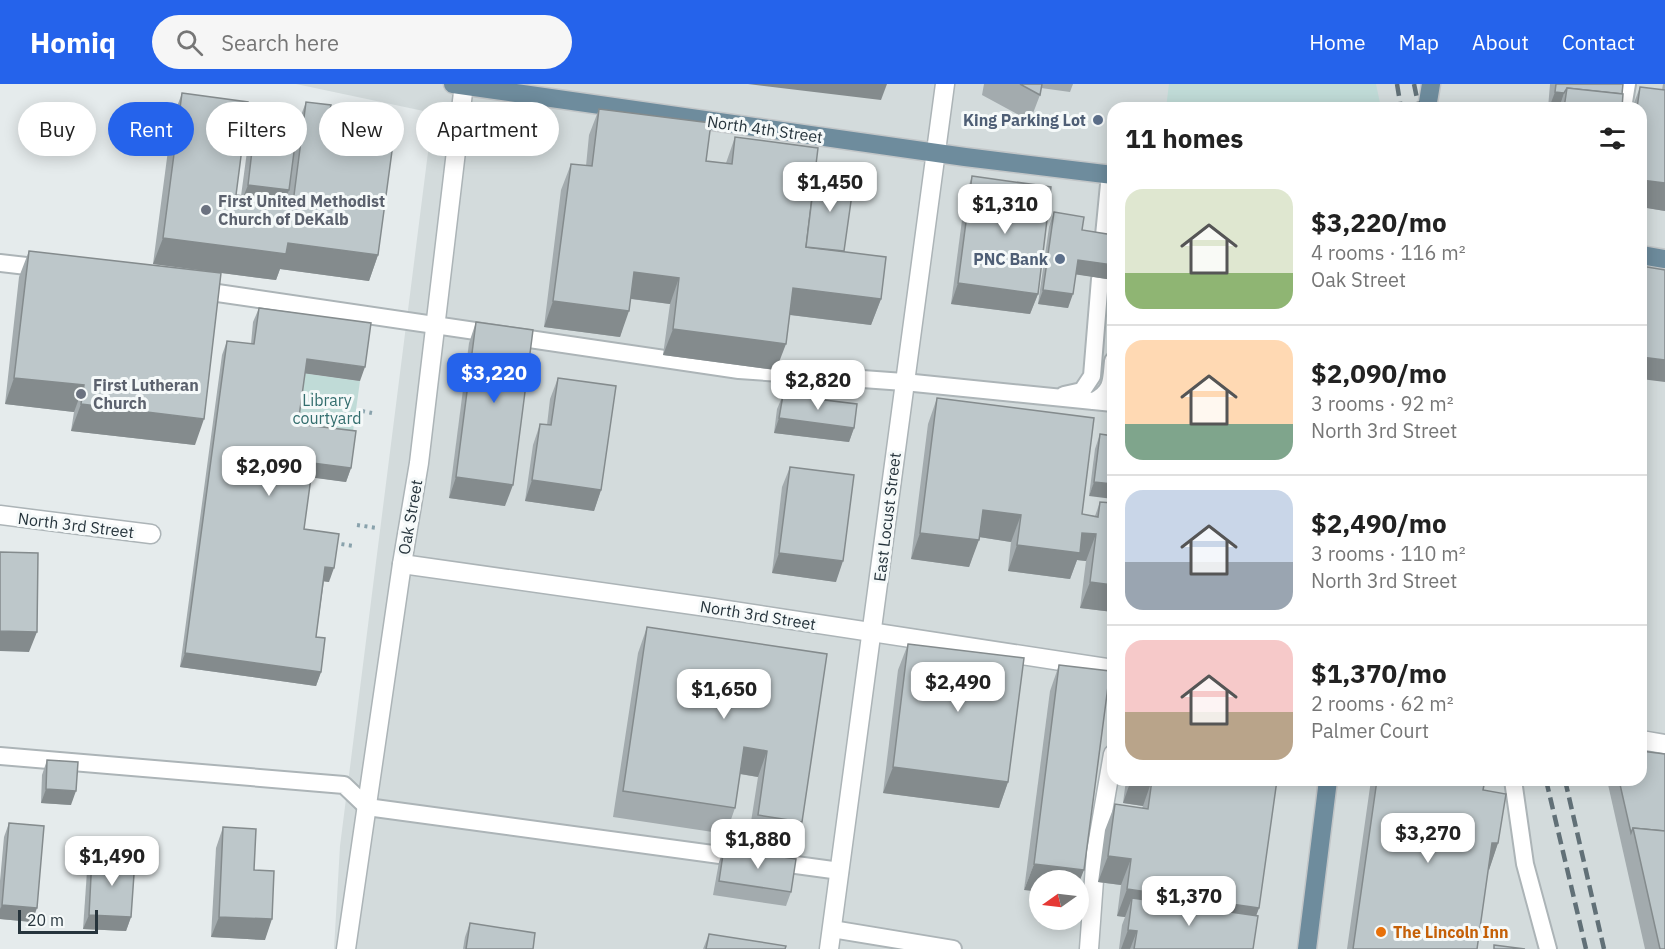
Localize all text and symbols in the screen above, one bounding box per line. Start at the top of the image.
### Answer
search box [152,15,572,69]
text: Homiq [30,24,116,61]
icon: search [173,26,206,59]
text: Search here [221,28,339,57]
text: Home [1309,28,1366,56]
text: Map [1399,28,1439,56]
text: About [1472,28,1529,56]
text: Contact [1562,28,1635,56]
chip: Buy [18,102,96,156]
chip: Rent [108,102,194,156]
chip: Filters [206,102,307,156]
chip: New [319,102,404,156]
chip: Apartment [416,102,559,156]
place label: King Parking Lot [963,110,1086,130]
street label: North 4th Street [706,111,824,147]
marker: King Parking Lot [1091,113,1105,127]
text: 11 homes [1125,121,1243,155]
icon: filters [1596,122,1629,155]
pin: $1,450 [781,162,879,213]
text: $1,450 [797,168,863,195]
pin: $1,310 [956,184,1054,235]
text: $1,310 [972,190,1038,217]
place label: First United Methodist Church of DeKalb [218,191,385,229]
marker: First United Methodist Church of DeKalb [199,203,213,217]
text: $3,220/mo [1311,205,1447,239]
icon: home [1173,213,1245,285]
text: 4 rooms · 116 m² [1311,239,1466,266]
place label: PNC Bank [973,249,1049,269]
marker: PNC Bank [1053,252,1067,266]
text: Oak Street [1311,266,1406,293]
pin: $3,220 [445,353,543,404]
text: $2,090/mo [1311,356,1447,390]
text: $3,220 [461,359,527,386]
pin: $2,820 [769,360,867,411]
icon: home [1173,364,1245,436]
text: $2,820 [785,366,851,393]
place label: First Lutheran Church [93,375,199,413]
marker: First Lutheran Church [74,387,88,401]
park label: Library courtyard [293,390,361,428]
text: 3 rooms · 92 m² [1311,390,1454,417]
text: North 3rd Street [1311,417,1457,444]
pin: $2,090 [220,446,318,497]
street label: East Locust Street [869,451,905,583]
text: $2,090 [236,452,302,479]
street label: Oak Street [394,478,426,556]
text: $2,490/mo [1311,506,1447,540]
street label: North 3rd Street [17,508,135,542]
icon: home [1173,514,1245,586]
text: 3 rooms · 110 m² [1311,540,1466,567]
text: North 3rd Street [1311,567,1457,594]
street label: North 3rd Street [699,596,817,634]
text: $1,370/mo [1311,656,1447,690]
pin: $2,490 [909,662,1007,713]
icon: home [1173,664,1245,736]
text: $2,490 [925,668,991,695]
pin: $1,650 [675,669,773,720]
text: $1,650 [691,675,757,702]
text: 2 rooms · 62 m² [1311,690,1454,717]
text: Palmer Court [1311,717,1429,744]
pin: $3,270 [1379,813,1477,864]
pin: $1,880 [709,819,807,870]
text: $3,270 [1395,819,1461,846]
text: $1,880 [725,825,791,852]
pin: $1,490 [63,836,161,887]
text: $1,490 [79,842,145,869]
north arrow [1029,870,1089,930]
map controls [1029,870,1089,930]
pin: $1,370 [1140,876,1238,927]
text: $1,370 [1156,882,1222,909]
scale bar [18,907,98,934]
text: 20 m [27,910,64,930]
place label: The Lincoln Inn [1393,922,1509,942]
marker: The Lincoln Inn [1374,925,1388,939]

